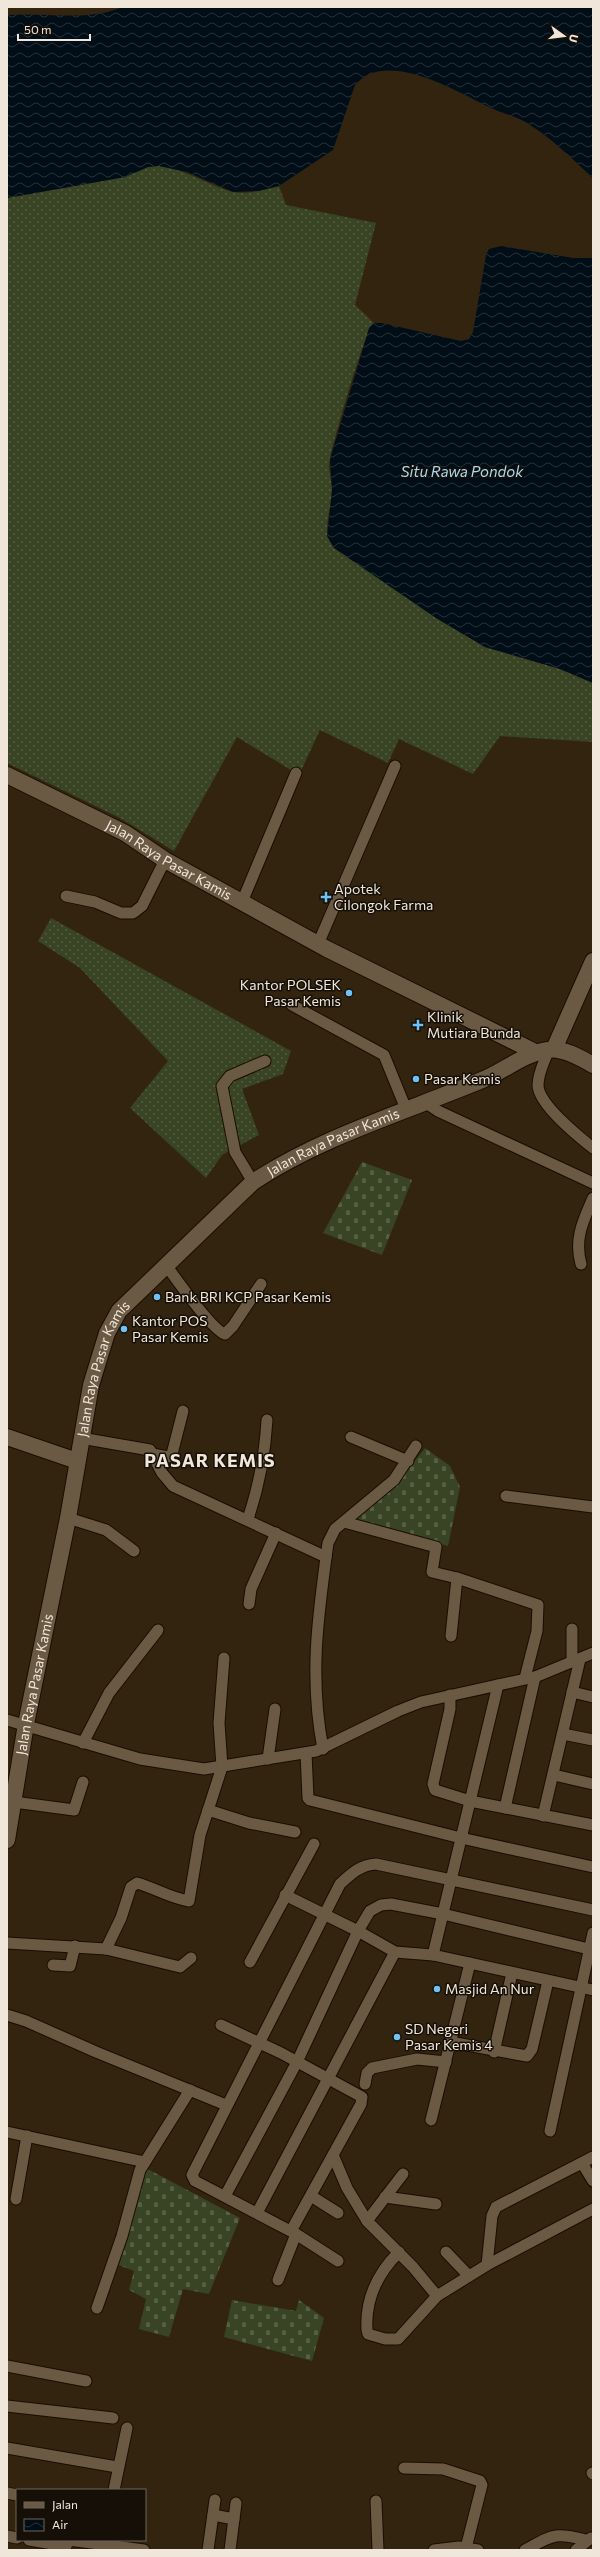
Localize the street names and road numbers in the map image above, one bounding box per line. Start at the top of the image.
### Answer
street label: Jalan Raya Pasar Kamis [103,816,235,903]
street label: Jalan Raya Pasar Kamis [264,1104,401,1179]
street label: Jalan Raya Pasar Kamis [73,1296,133,1438]
street label: Jalan Raya Pasar Kamis [12,1612,56,1756]

